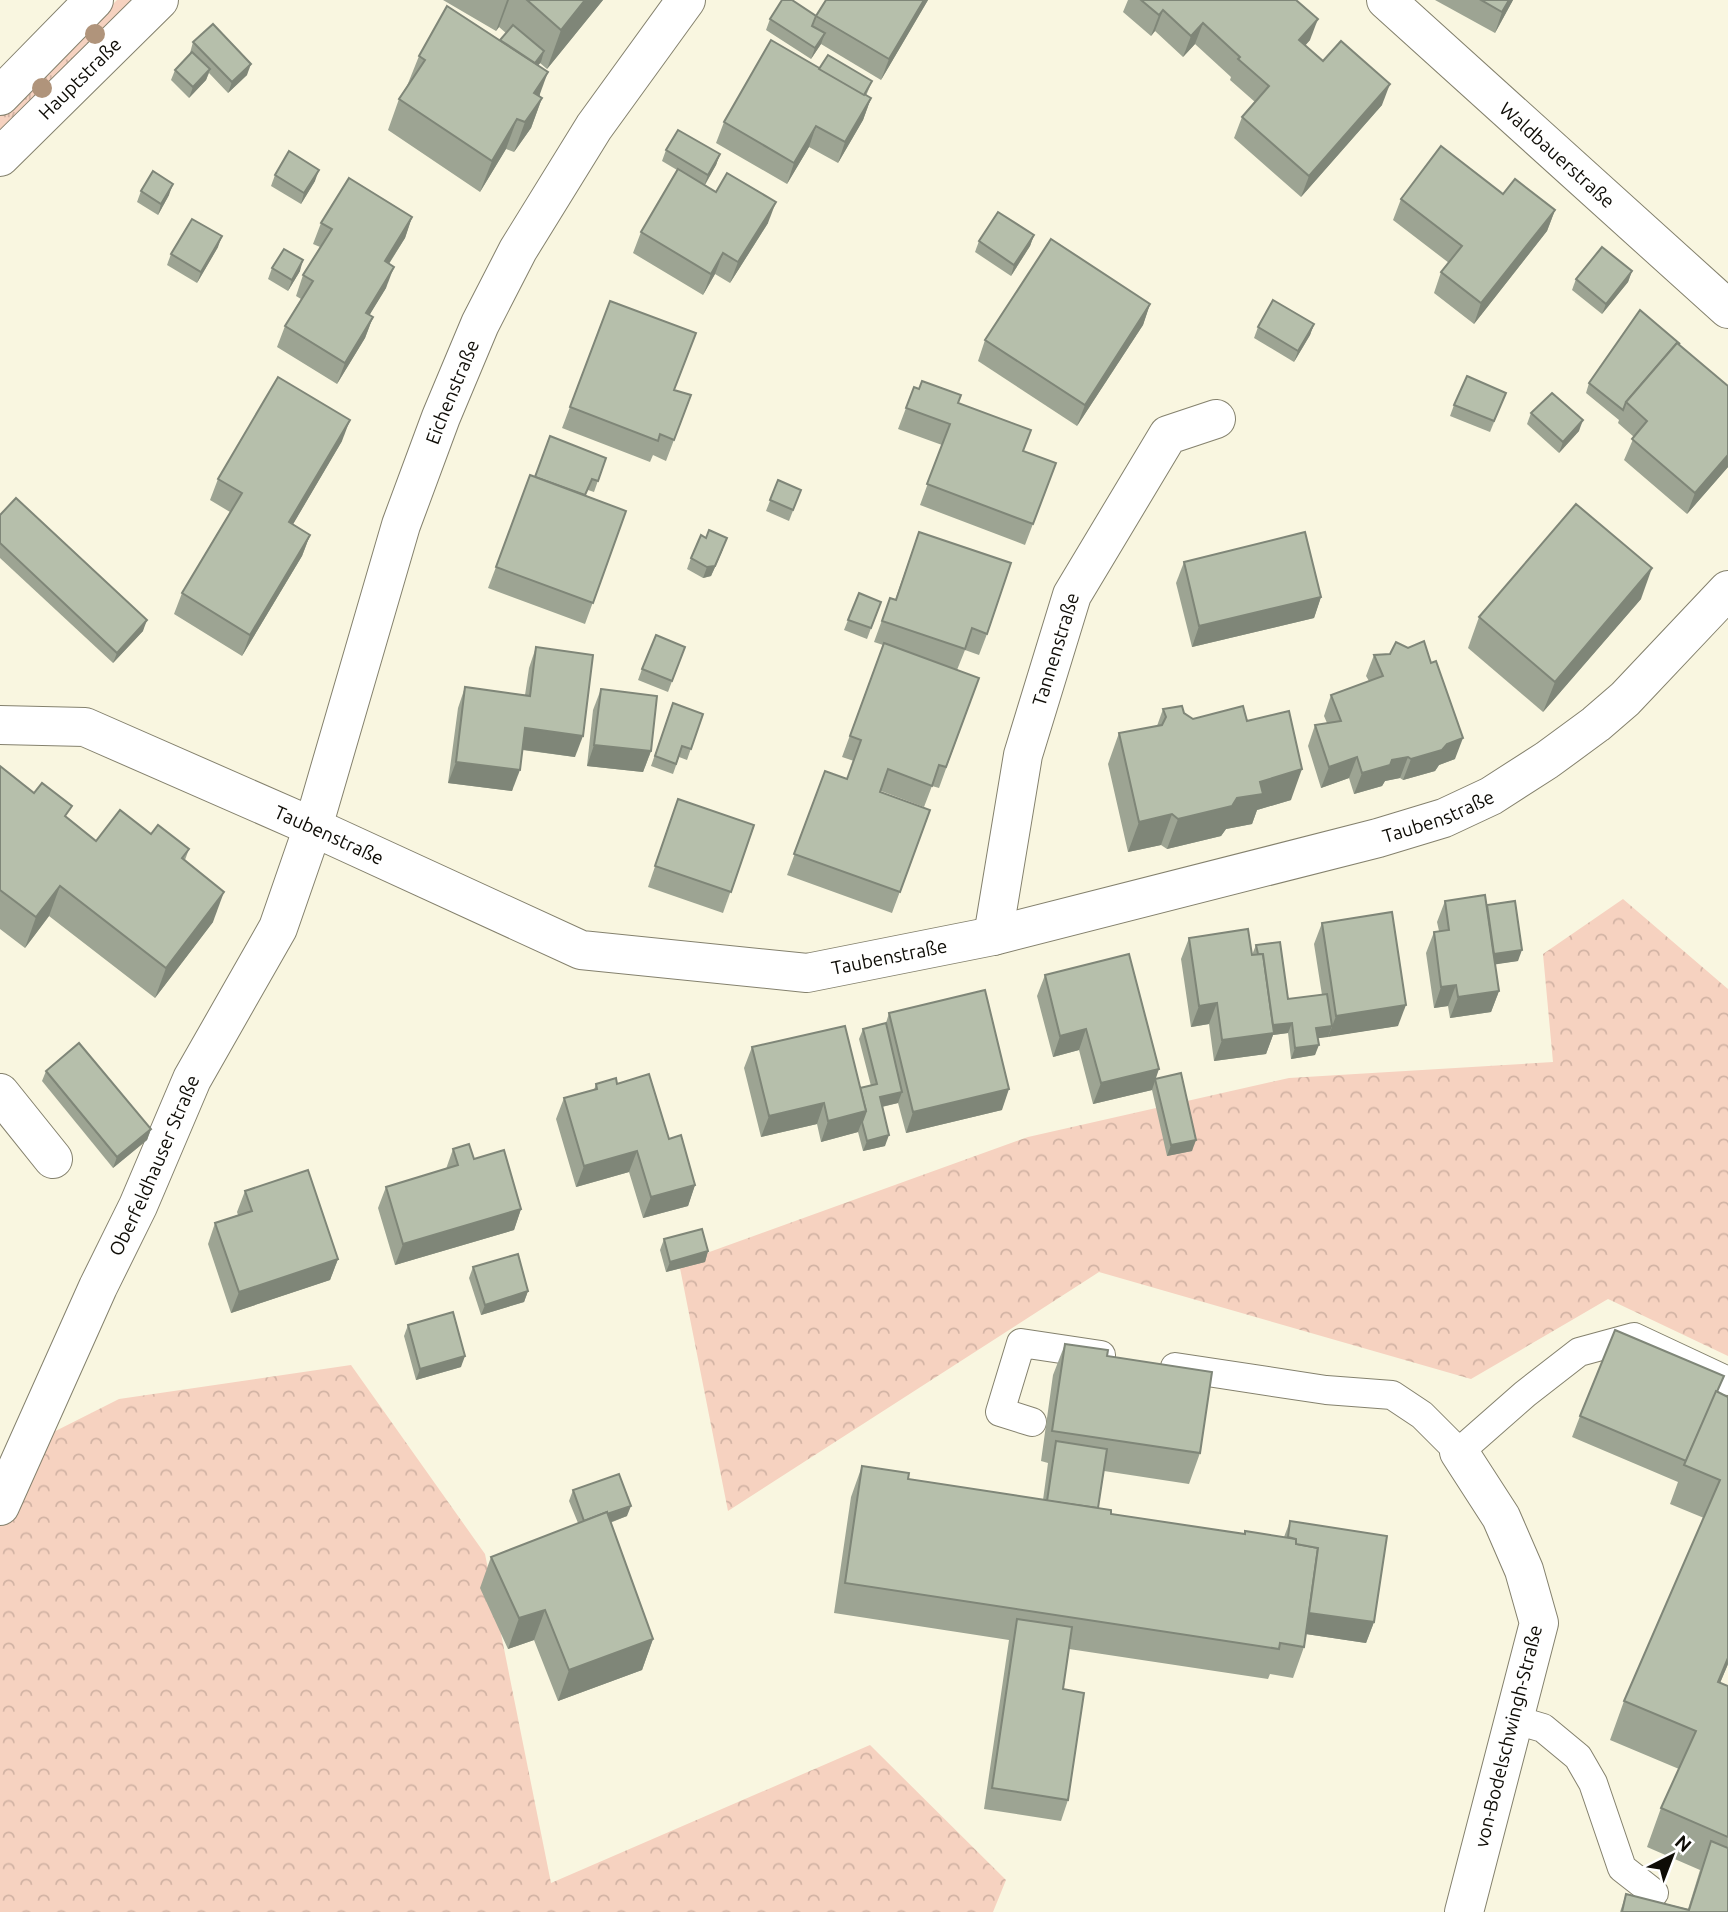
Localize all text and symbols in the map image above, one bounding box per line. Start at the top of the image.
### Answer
street label: Hauptstraße [34,33,126,124]
street label: Waldbauerstraße [1495,97,1619,212]
street label: Eichenstraße [421,336,483,447]
street label: Tannenstraße [1028,590,1083,709]
street label: Taubenstraße [1380,785,1497,847]
street label: Taubenstraße [271,801,387,869]
street label: Taubenstraße [830,934,949,979]
street label: Oberfeldhauser Straße [104,1071,204,1259]
street label: von-Bodelschwingh-Straße [1470,1623,1546,1849]
north arrow [1637,1821,1707,1891]
text: N [1671,1830,1696,1856]

